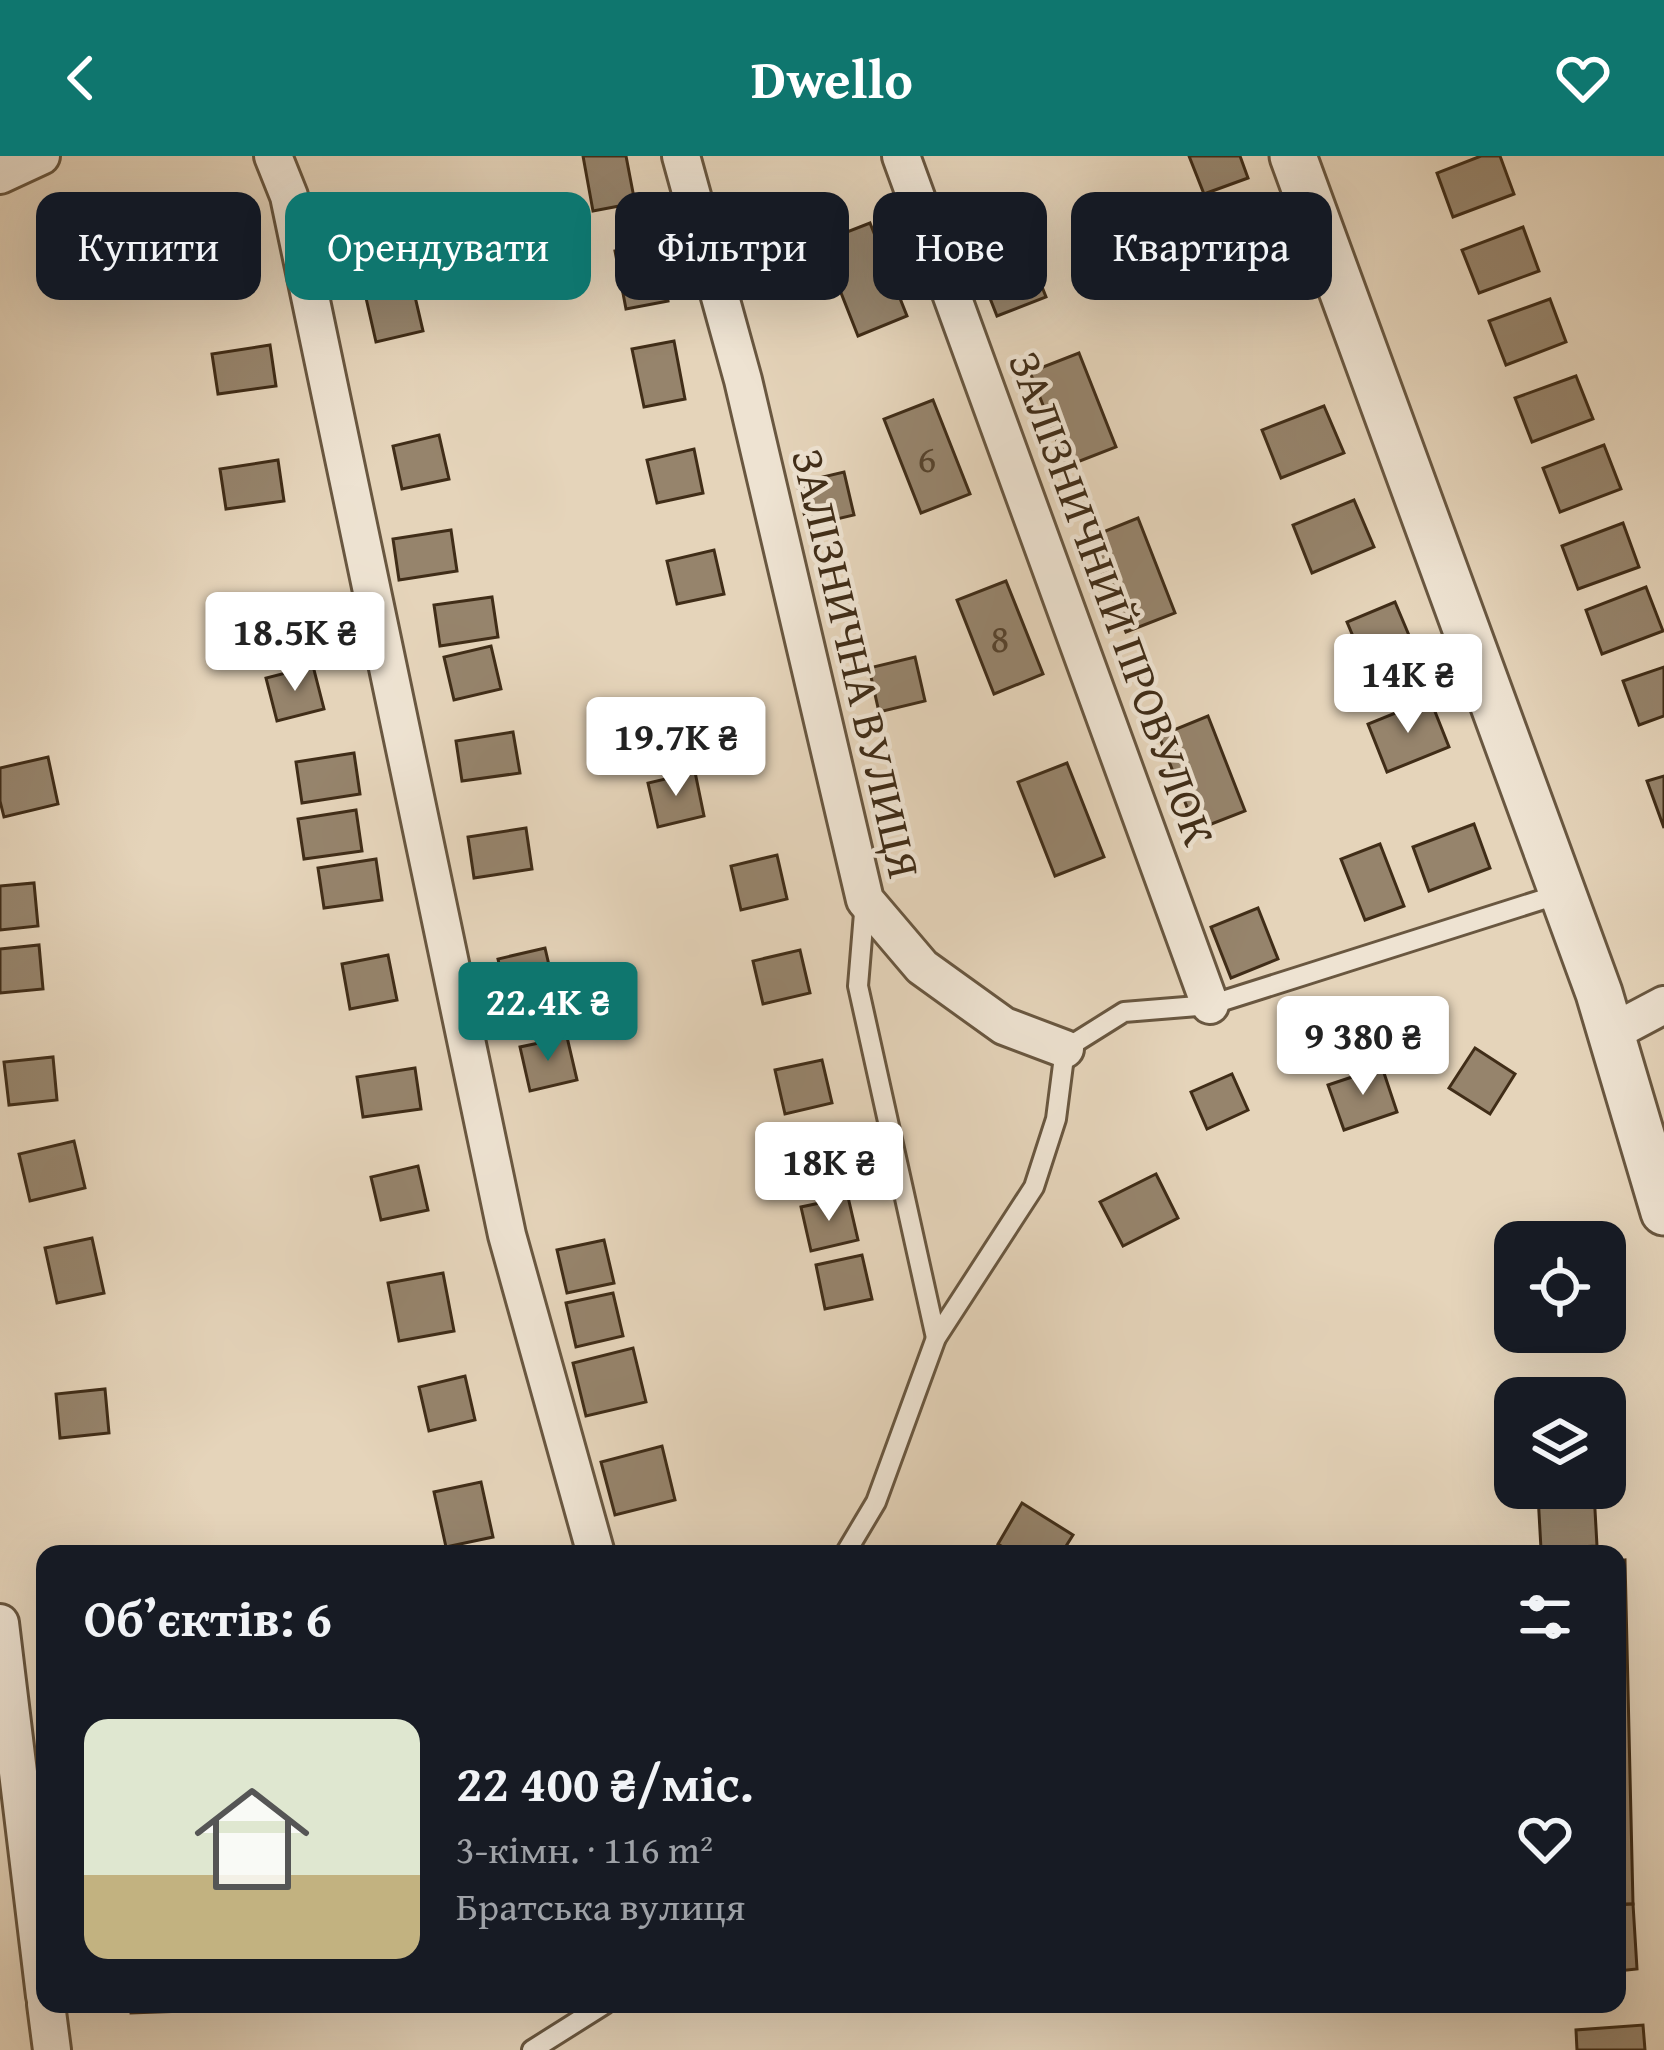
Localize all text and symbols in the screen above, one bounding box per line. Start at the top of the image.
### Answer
text: Dwello [751,39,913,118]
icon: back [48,45,114,111]
icon: heart [1550,45,1616,111]
chip: Купити [36,192,261,300]
chip: Орендувати [285,192,591,300]
chip: Фільтри [615,192,849,300]
chip: Нове [873,192,1047,300]
chip: Квартира [1071,192,1332,300]
street label: ЗАЛІЗНИЧНИЙ ПРОВУЛОК [993,342,1233,854]
house number: 6 [918,429,936,486]
street label: ЗАЛІЗНИЧНА ВУЛИЦЯ [776,442,938,884]
pin: 18.5K ₴ [184,592,406,694]
text: 18.5K ₴ [232,602,358,659]
house number: 8 [991,609,1009,666]
pin: 14K ₴ [1324,634,1492,736]
text: 14K ₴ [1361,644,1455,701]
pin: 19.7K ₴ [565,697,787,799]
text: 19.7K ₴ [613,707,739,764]
pin: 22.4K ₴ [437,962,659,1064]
text: 22.4K ₴ [485,972,611,1029]
pin: 9 380 ₴ [1252,996,1474,1098]
text: 9 380 ₴ [1304,1006,1422,1063]
pin: 18K ₴ [745,1122,913,1224]
text: 18K ₴ [782,1132,876,1189]
map controls [1494,1221,1626,1509]
button: locate [1494,1221,1626,1353]
button: layers [1494,1377,1626,1509]
text: Об’єктів: 6 [84,1580,332,1655]
icon: filters [1512,1584,1578,1650]
text: 22 400 ₴/міс. [456,1745,754,1820]
icon: home [180,1767,324,1911]
icon: heart [1512,1806,1578,1872]
text: 3-кімн. · 116 m² [456,1820,713,1877]
text: Братська вулиця [456,1877,745,1934]

